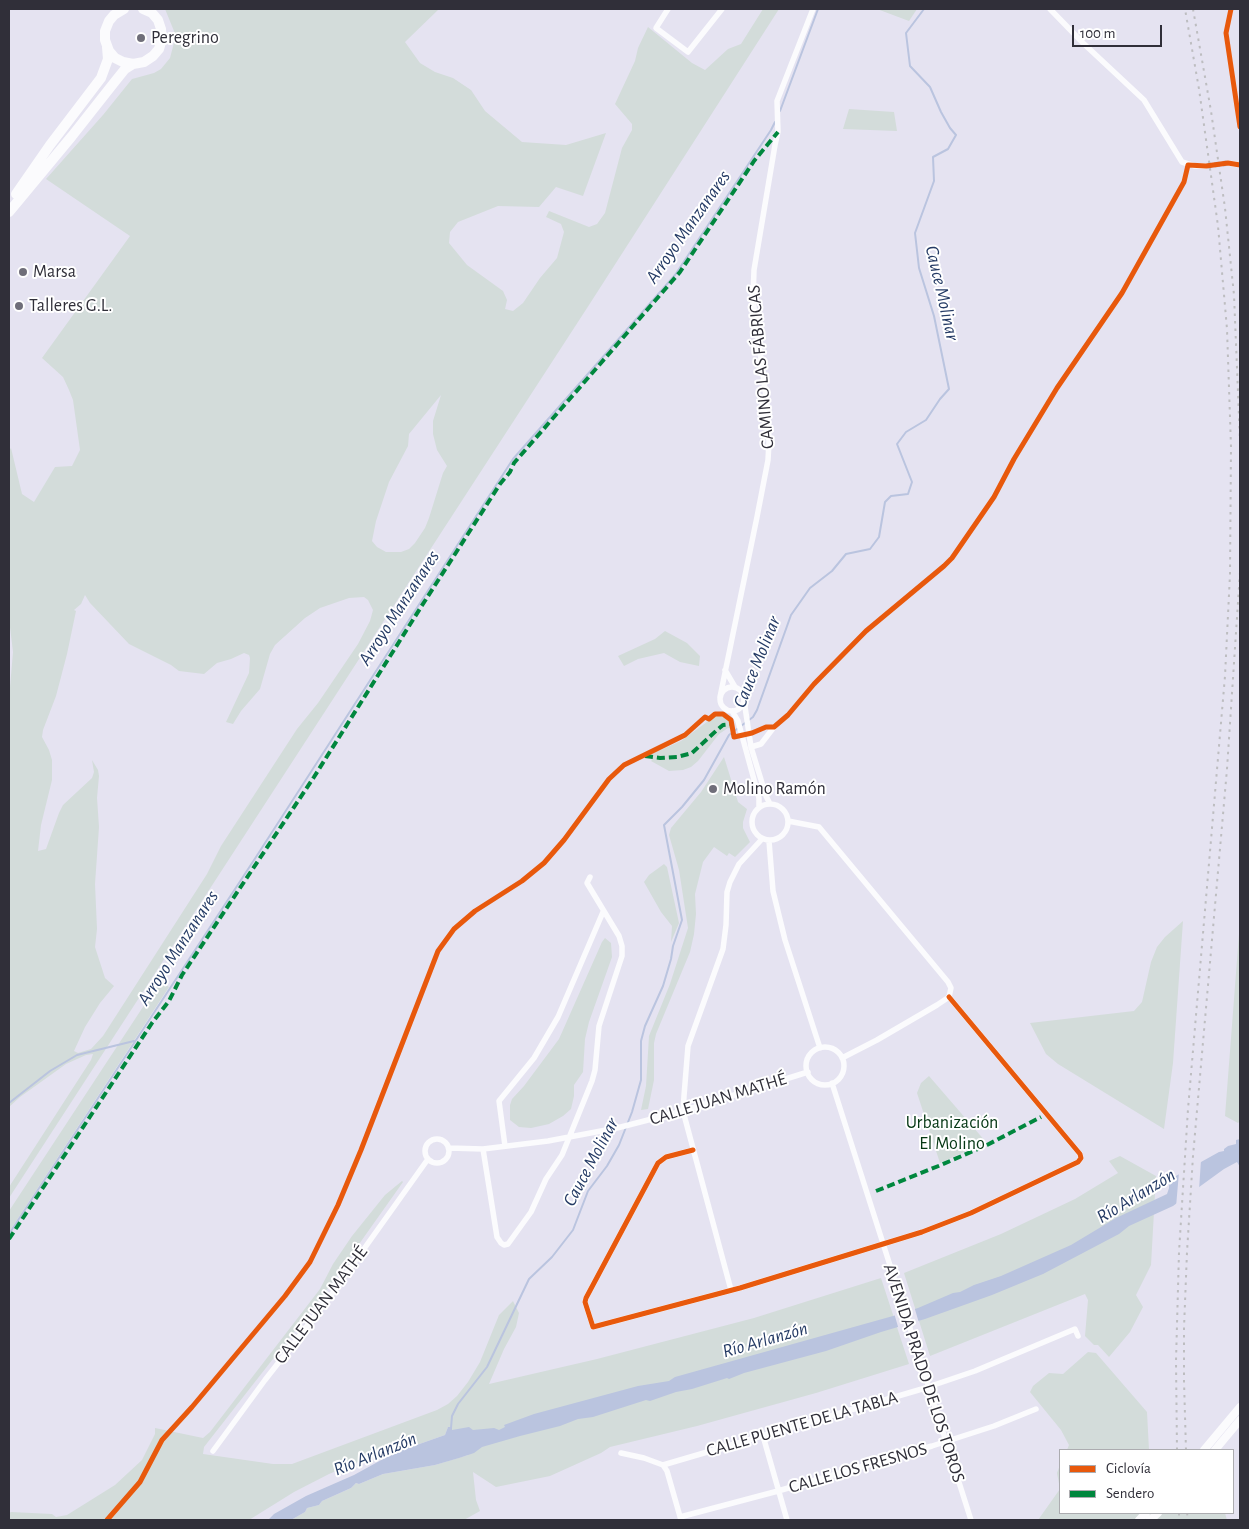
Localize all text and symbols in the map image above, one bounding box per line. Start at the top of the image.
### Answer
scale bar [1074,15,1164,47]
text: 100 m [1080,26,1115,41]
place label: Peregrino [151,27,219,49]
marker: Peregrino [135,32,147,44]
water label: Arroyo Manzanares [641,166,735,288]
water label: Cauce Molinar [920,243,964,343]
place label: Marsa [33,261,76,283]
marker: Marsa [17,266,29,278]
street label: CAMINO LAS FÁBRICAS [743,284,779,450]
place label: Talleres G.L. [29,295,112,317]
marker: Talleres G.L. [13,300,25,312]
water label: Arroyo Manzanares [353,546,445,670]
water label: Cauce Molinar [728,613,786,711]
place label: Molino Ramón [723,778,826,800]
marker: Molino Ramón [707,783,719,795]
water label: Arroyo Manzanares [132,886,224,1010]
street label: CALLE JUAN MATHÉ [647,1068,789,1130]
park label: Urbanización El Molino [906,1112,998,1154]
water label: Cauce Molinar [558,1114,624,1210]
water label: Río Arlanzón [1093,1164,1179,1228]
street label: CALLE JUAN MATHÉ [270,1242,372,1368]
street label: AVENIDA PRADO DE LOS TOROS [878,1261,970,1485]
water label: Río Arlanzón [720,1317,810,1363]
street label: CALLE PUENTE DE LA TABLA [704,1386,900,1462]
water label: Río Arlanzón [330,1427,420,1481]
street label: CALLE LOS FRESNOS [786,1438,930,1498]
legend [1059,1449,1234,1514]
text: Ciclovía [1106,1461,1151,1476]
text: Sendero [1106,1486,1154,1501]

